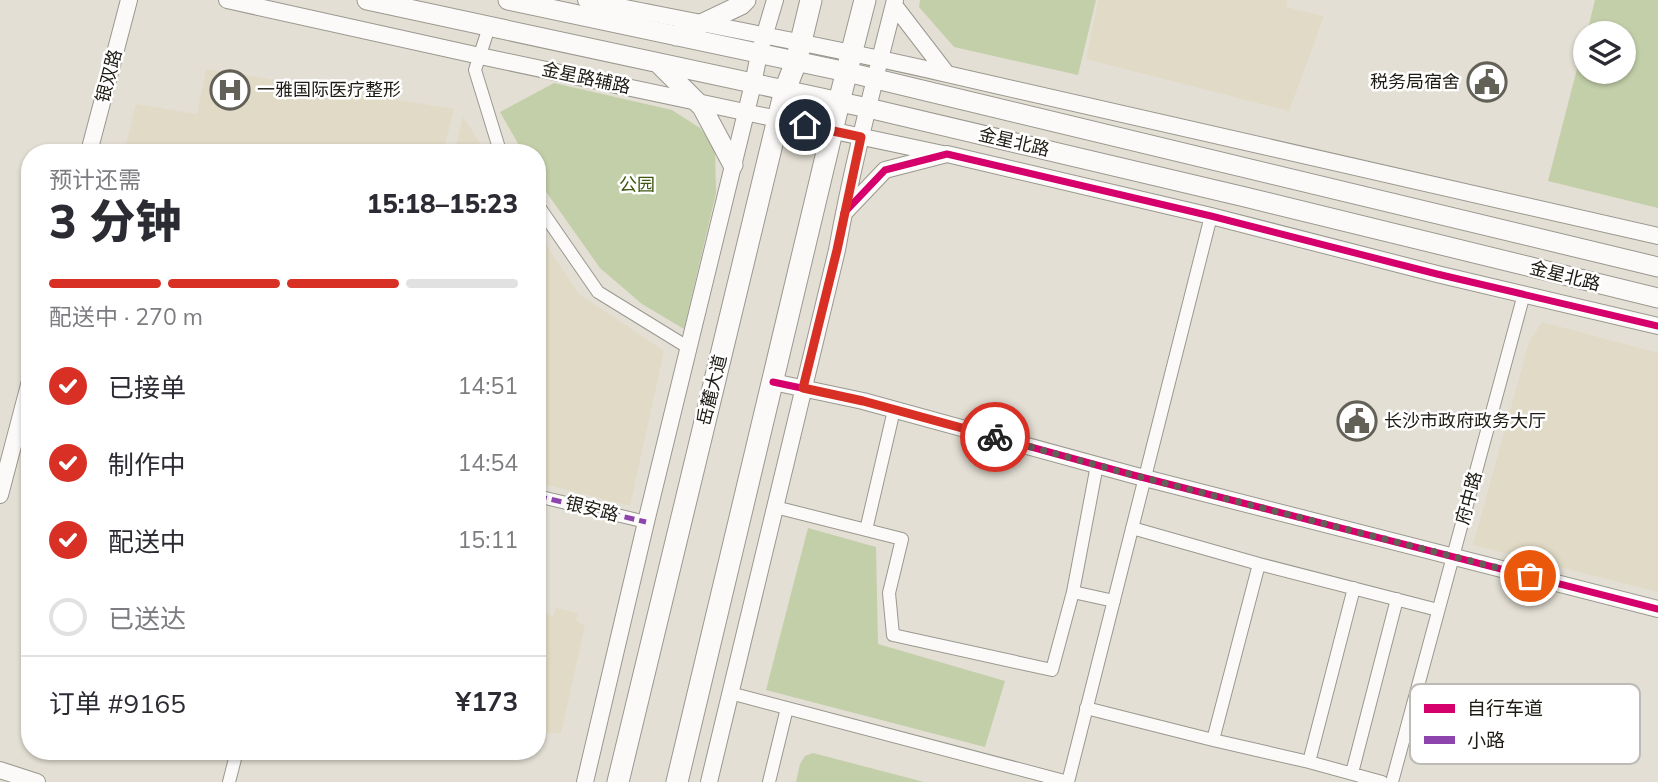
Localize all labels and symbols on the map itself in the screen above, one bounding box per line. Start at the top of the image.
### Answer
street label: 银双路 [90,47,127,105]
street label: 金星路辅路 [540,57,633,98]
public building icon: 税务局宿舍 [1466,61,1508,103]
hospital icon: 一雅国际医疗整形 [209,69,251,111]
place label: 税务局宿舍 [1370,70,1460,93]
place label: 一雅国际医疗整形 [257,78,401,101]
pin [775,95,835,155]
street label: 金星北路 [976,122,1052,161]
park label: 公园 [619,173,655,196]
street label: 金星北路 [1527,256,1603,295]
street label: 岳麓大道 [692,352,731,428]
public building icon: 长沙市政府政务大厅 [1336,400,1378,442]
courier [960,402,1030,472]
place label: 长沙市政府政务大厅 [1384,409,1546,432]
street label: 府中路 [1450,469,1487,527]
street label: 银安路 [563,491,621,526]
pin [1500,546,1560,606]
legend [1410,684,1640,764]
text: 自行车道 [1467,696,1543,720]
text: 小路 [1467,728,1505,752]

